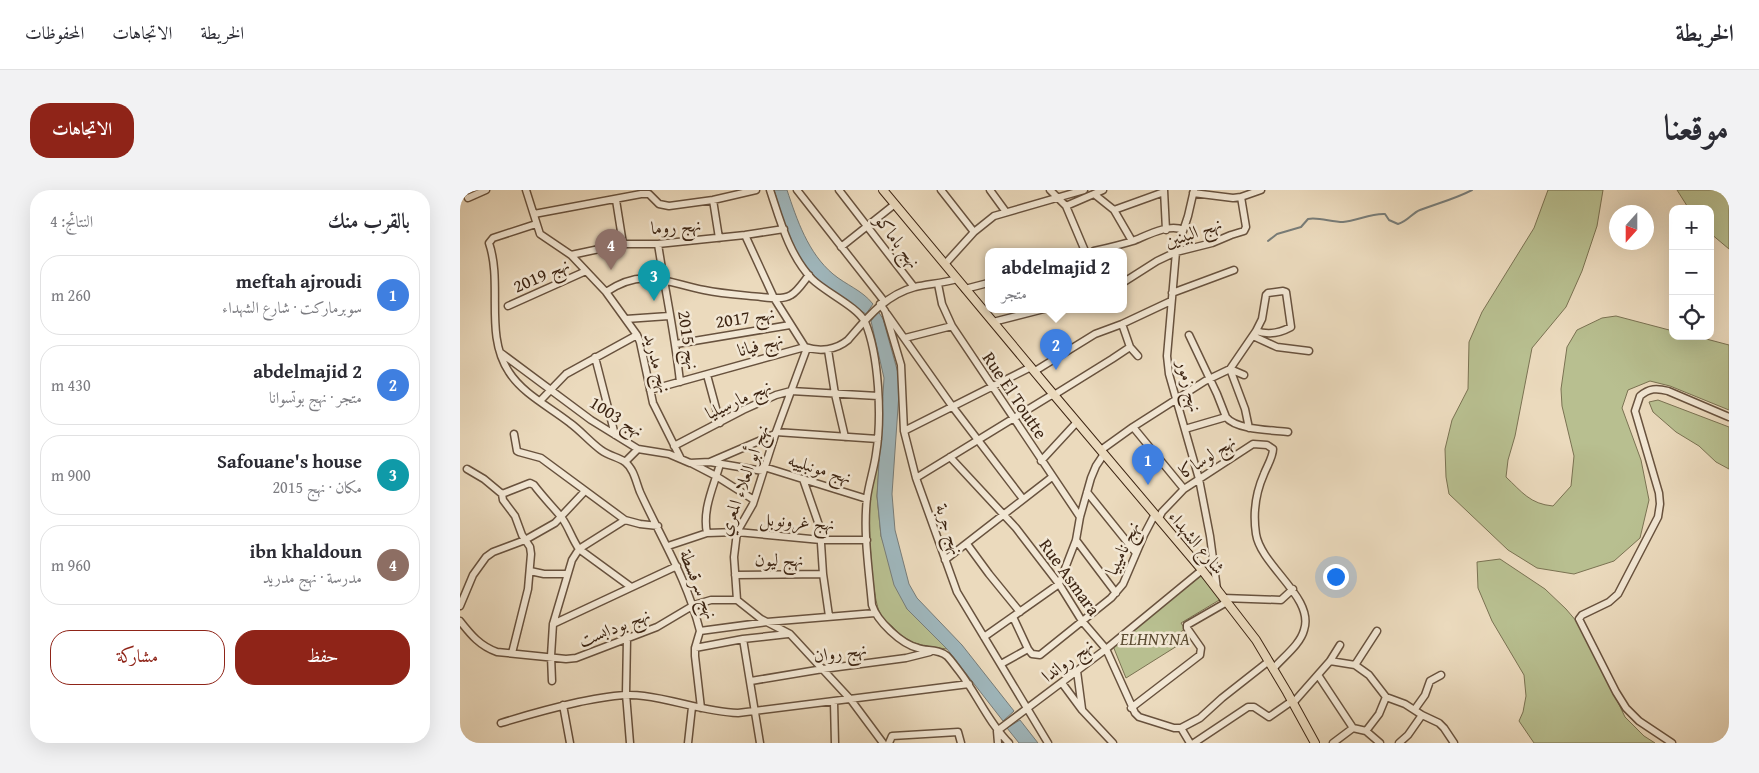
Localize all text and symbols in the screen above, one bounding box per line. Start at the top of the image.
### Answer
text: الخريطة [1676,15,1734,50]
text: المحفوظات [25,19,84,46]
text: الاتجاهات [112,19,172,46]
text: الخريطة [200,19,244,46]
text: موقعنا [1664,101,1729,152]
button: الاتجاهات [30,103,134,158]
text: بالقرب منك [328,205,410,236]
north arrow [1609,205,1654,250]
map controls [1669,205,1714,340]
button: + [1669,205,1714,250]
street label: نهج باماكو [865,207,927,276]
text: النتائج: 4 [50,209,93,233]
street label: نهج البينين [1161,210,1226,257]
street label: نهج روما [650,211,702,244]
pin: 4 [595,229,627,270]
popup [985,248,1127,313]
button: − [1669,250,1714,295]
street label: نهج 2019 [508,251,575,302]
text: abdelmajid 2 [1002,253,1110,281]
pin: 3 [638,260,670,301]
text: meftah ajroudi [236,267,362,295]
text: متجر [1002,281,1027,305]
text: 260 m [51,283,91,307]
text: 1 [389,283,397,307]
text: سوبرماركت · شارع الشهداء [222,295,362,319]
button: locate [1669,295,1714,340]
street label: نهج 2017 [713,299,777,338]
street label: نهج 2015 [668,308,707,372]
street label: نهج فيانا [734,325,787,366]
pin: 2 [1040,329,1072,370]
street label: نهج مدريد [634,330,679,397]
street label: Rue El Toutte [976,346,1054,444]
street label: نهج زمور [1167,355,1209,416]
text: abdelmajid 2 [253,357,362,385]
street label: نهج مارسيليا [701,372,777,429]
text: 430 m [51,373,91,397]
text: 2 [389,373,397,397]
text: متجر · نهج بوتسوانا [269,385,362,409]
street label: نهج 1003 [583,389,649,446]
street label: نهج أبو العلاء المعري [710,421,778,540]
street label: نهج لوساكا [1173,428,1242,487]
pin: 1 [1132,444,1164,485]
street label: نهج مونبلييه [784,446,855,493]
text: Safouane's house [217,447,362,475]
text: 900 m [51,463,91,487]
text: 3 [389,463,397,487]
text: مكان · نهج 2015 [272,475,362,499]
street label: نهج جربة [926,500,971,559]
street label: شارع الشهداء [1160,504,1232,581]
street label: نهج غرونوبل [758,505,836,540]
street label: نهج ناميبيا [1098,517,1149,581]
street label: Rue Asmara [1033,533,1108,622]
text: ibn khaldoun [250,537,362,565]
street label: نهج سرقسطة [670,545,725,624]
street label: نهج ليون [754,546,804,576]
text: 960 m [51,553,91,577]
text: 4 [389,553,397,577]
your location [1323,564,1349,590]
text: مدرسة · نهج مدريد [263,565,362,589]
street label: نهج بودابست [574,600,655,656]
park label: ELHNYNA [1119,625,1190,652]
button: مشاركة [50,630,225,685]
button: حفظ [235,630,410,685]
street label: نهج رواندا [1035,631,1100,691]
street label: نهج روان [812,635,869,672]

